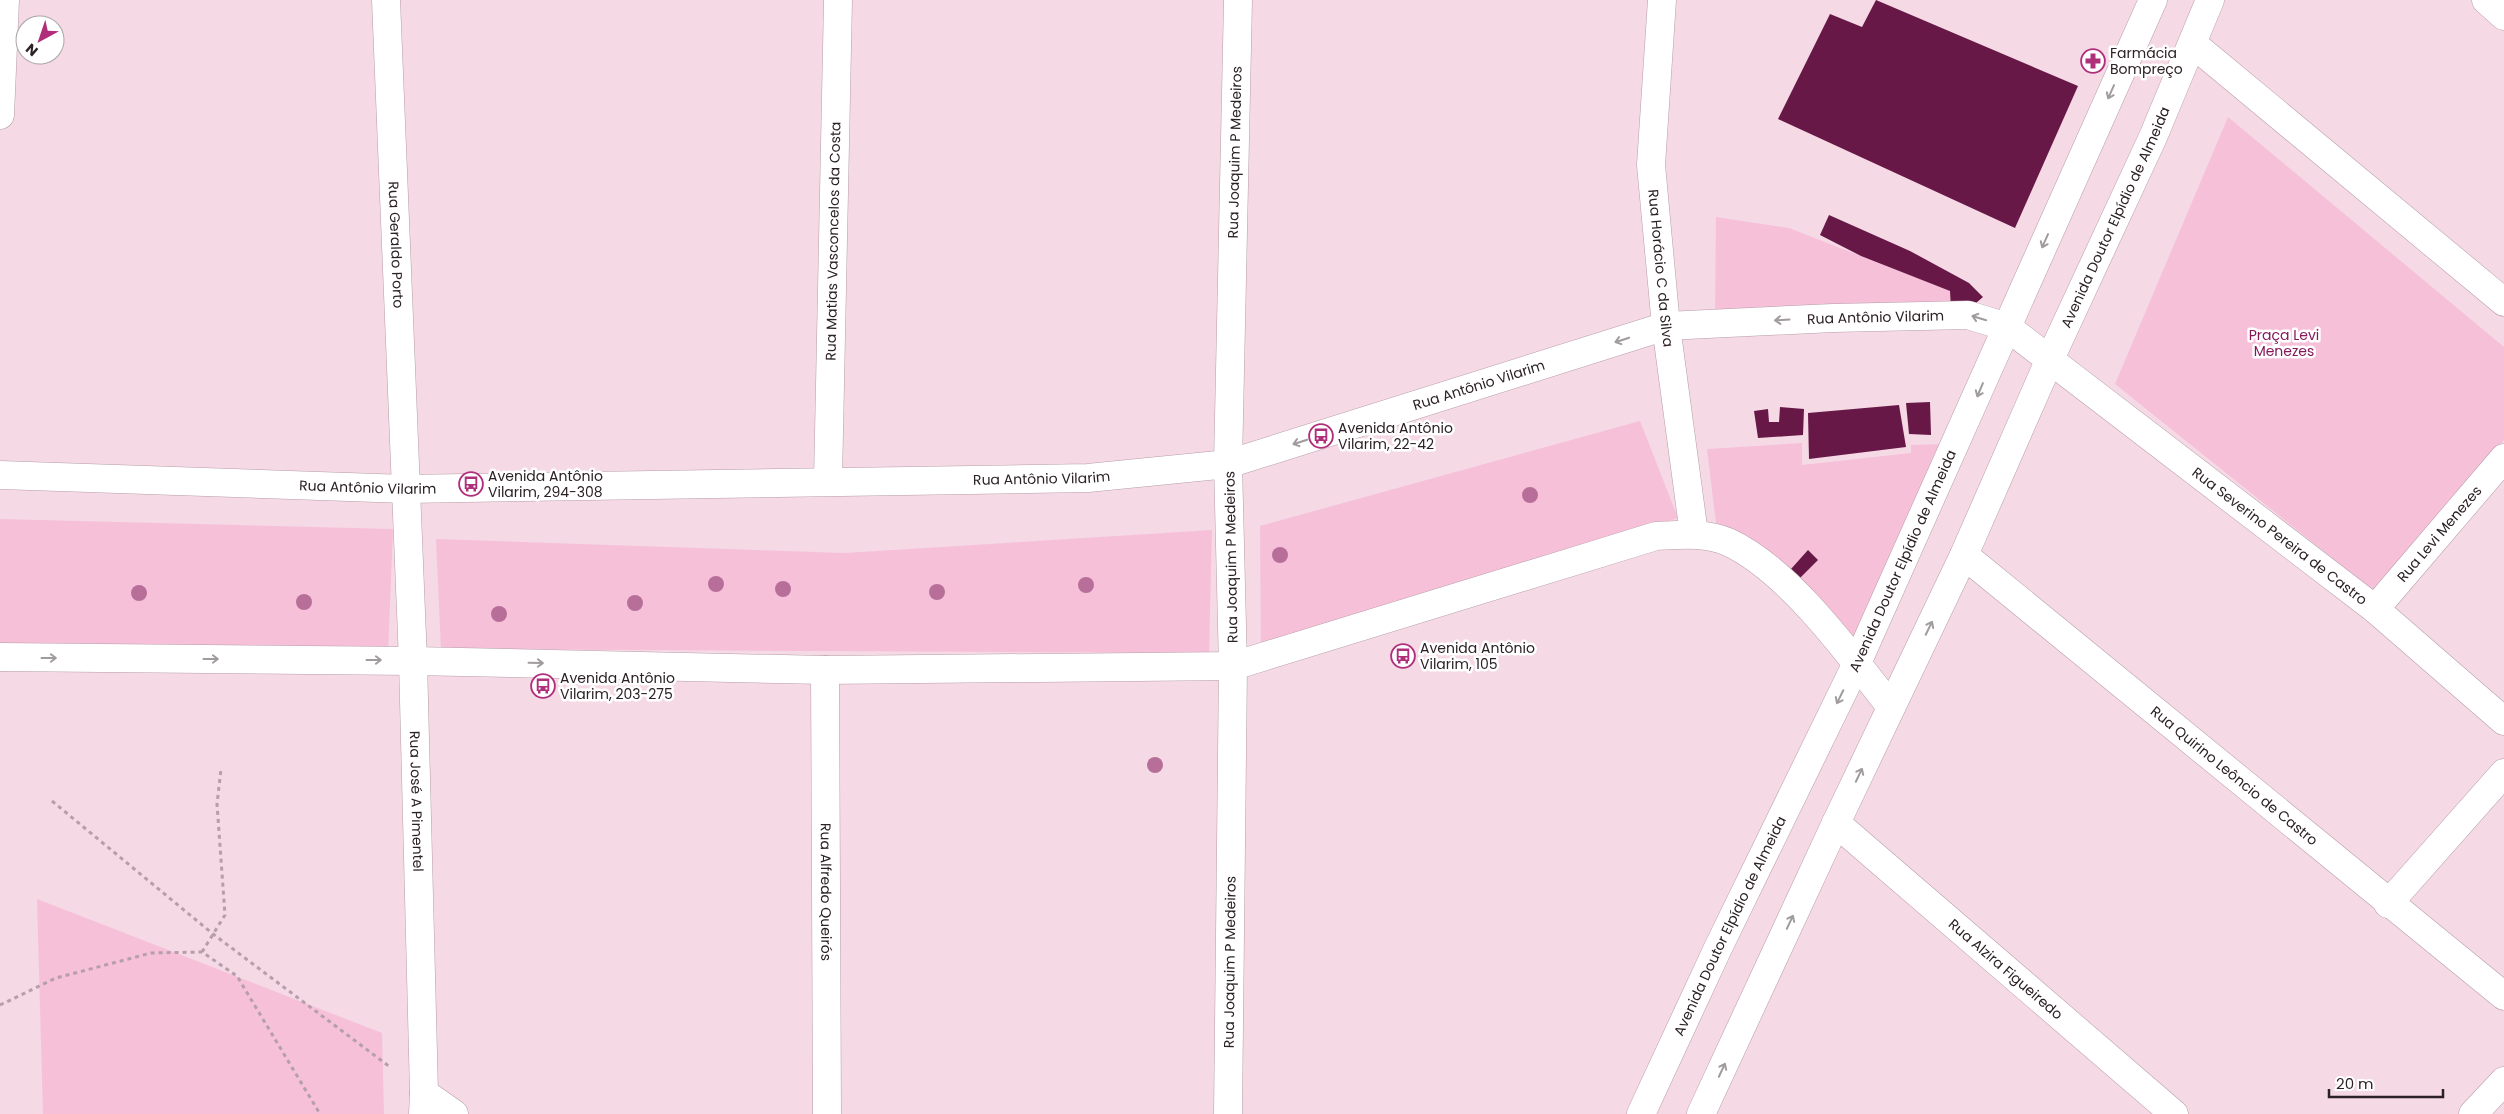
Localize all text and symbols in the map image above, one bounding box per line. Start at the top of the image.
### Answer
north arrow [15,15,65,65]
text: N [21,39,42,61]
place label: Farmácia Bompreço [2110,43,2183,79]
pharmacy icon: Farmácia Bompreço [2080,48,2106,74]
street label: Rua Joaquim P Medeiros [1223,66,1247,239]
one-way arrow [2105,84,2115,99]
street label: Avenida Doutor Elpídio de Almeida [2056,103,2175,331]
street label: Rua Matias Vasconcelos da Costa [821,121,845,361]
street label: Rua Geraldo Porto [383,181,409,309]
street label: Rua Horácio C da Silva [1643,188,1679,348]
one-way arrow [2040,233,2049,248]
street label: Rua Antônio Vilarim [1806,306,1944,329]
one-way arrow [1971,313,1987,323]
one-way arrow [1774,316,1790,325]
park label: Praça Levi Menezes [2249,325,2319,361]
one-way arrow [1614,336,1630,346]
street label: Rua Antônio Vilarim [1410,355,1547,415]
one-way arrow [1974,382,1984,397]
place label: Avenida Antônio Vilarim, 22-42 [1338,418,1453,454]
bus stop icon: Avenida Antônio Vilarim, 22-42 [1308,423,1334,449]
one-way arrow [1292,438,1308,447]
street label: Avenida Doutor Elpídio de Almeida [1844,446,1961,675]
street label: Rua Severino Pereira de Castro [2188,462,2372,610]
place label: Avenida Antônio Vilarim, 294-308 [488,466,603,502]
street label: Rua Antônio Vilarim [973,466,1111,490]
bus stop icon: Avenida Antônio Vilarim, 294-308 [458,471,484,497]
street label: Rua Joaquim P Medeiros [1219,471,1243,643]
street label: Rua Antônio Vilarim [299,475,437,499]
street label: Rua Levi Menezes [2392,481,2486,586]
one-way arrow [1924,621,1934,636]
place label: Avenida Antônio Vilarim, 105 [1420,638,1535,674]
bus stop icon: Avenida Antônio Vilarim, 105 [1390,643,1416,669]
one-way arrow [40,653,56,663]
one-way arrow [202,654,219,664]
one-way arrow [365,655,381,665]
one-way arrow [528,659,544,668]
place label: Avenida Antônio Vilarim, 203-275 [560,668,675,704]
bus stop icon: Avenida Antônio Vilarim, 203-275 [530,673,556,699]
one-way arrow [1835,689,1844,704]
street label: Rua Quirino Leôncio de Castro [2146,701,2322,850]
street label: Rua José A Pimentel [405,731,428,872]
one-way arrow [1855,768,1864,783]
street label: Avenida Doutor Elpídio de Almeida [1669,813,1791,1039]
street label: Rua Alfredo Queirós [816,823,836,961]
street label: Rua Joaquim P Medeiros [1219,876,1241,1048]
street label: Rua Alzira Figueiredo [1944,914,2067,1024]
one-way arrow [1786,915,1796,930]
one-way arrow [1718,1063,1727,1078]
scale bar [2329,1066,2443,1098]
text: 20 m [2336,1073,2374,1094]

